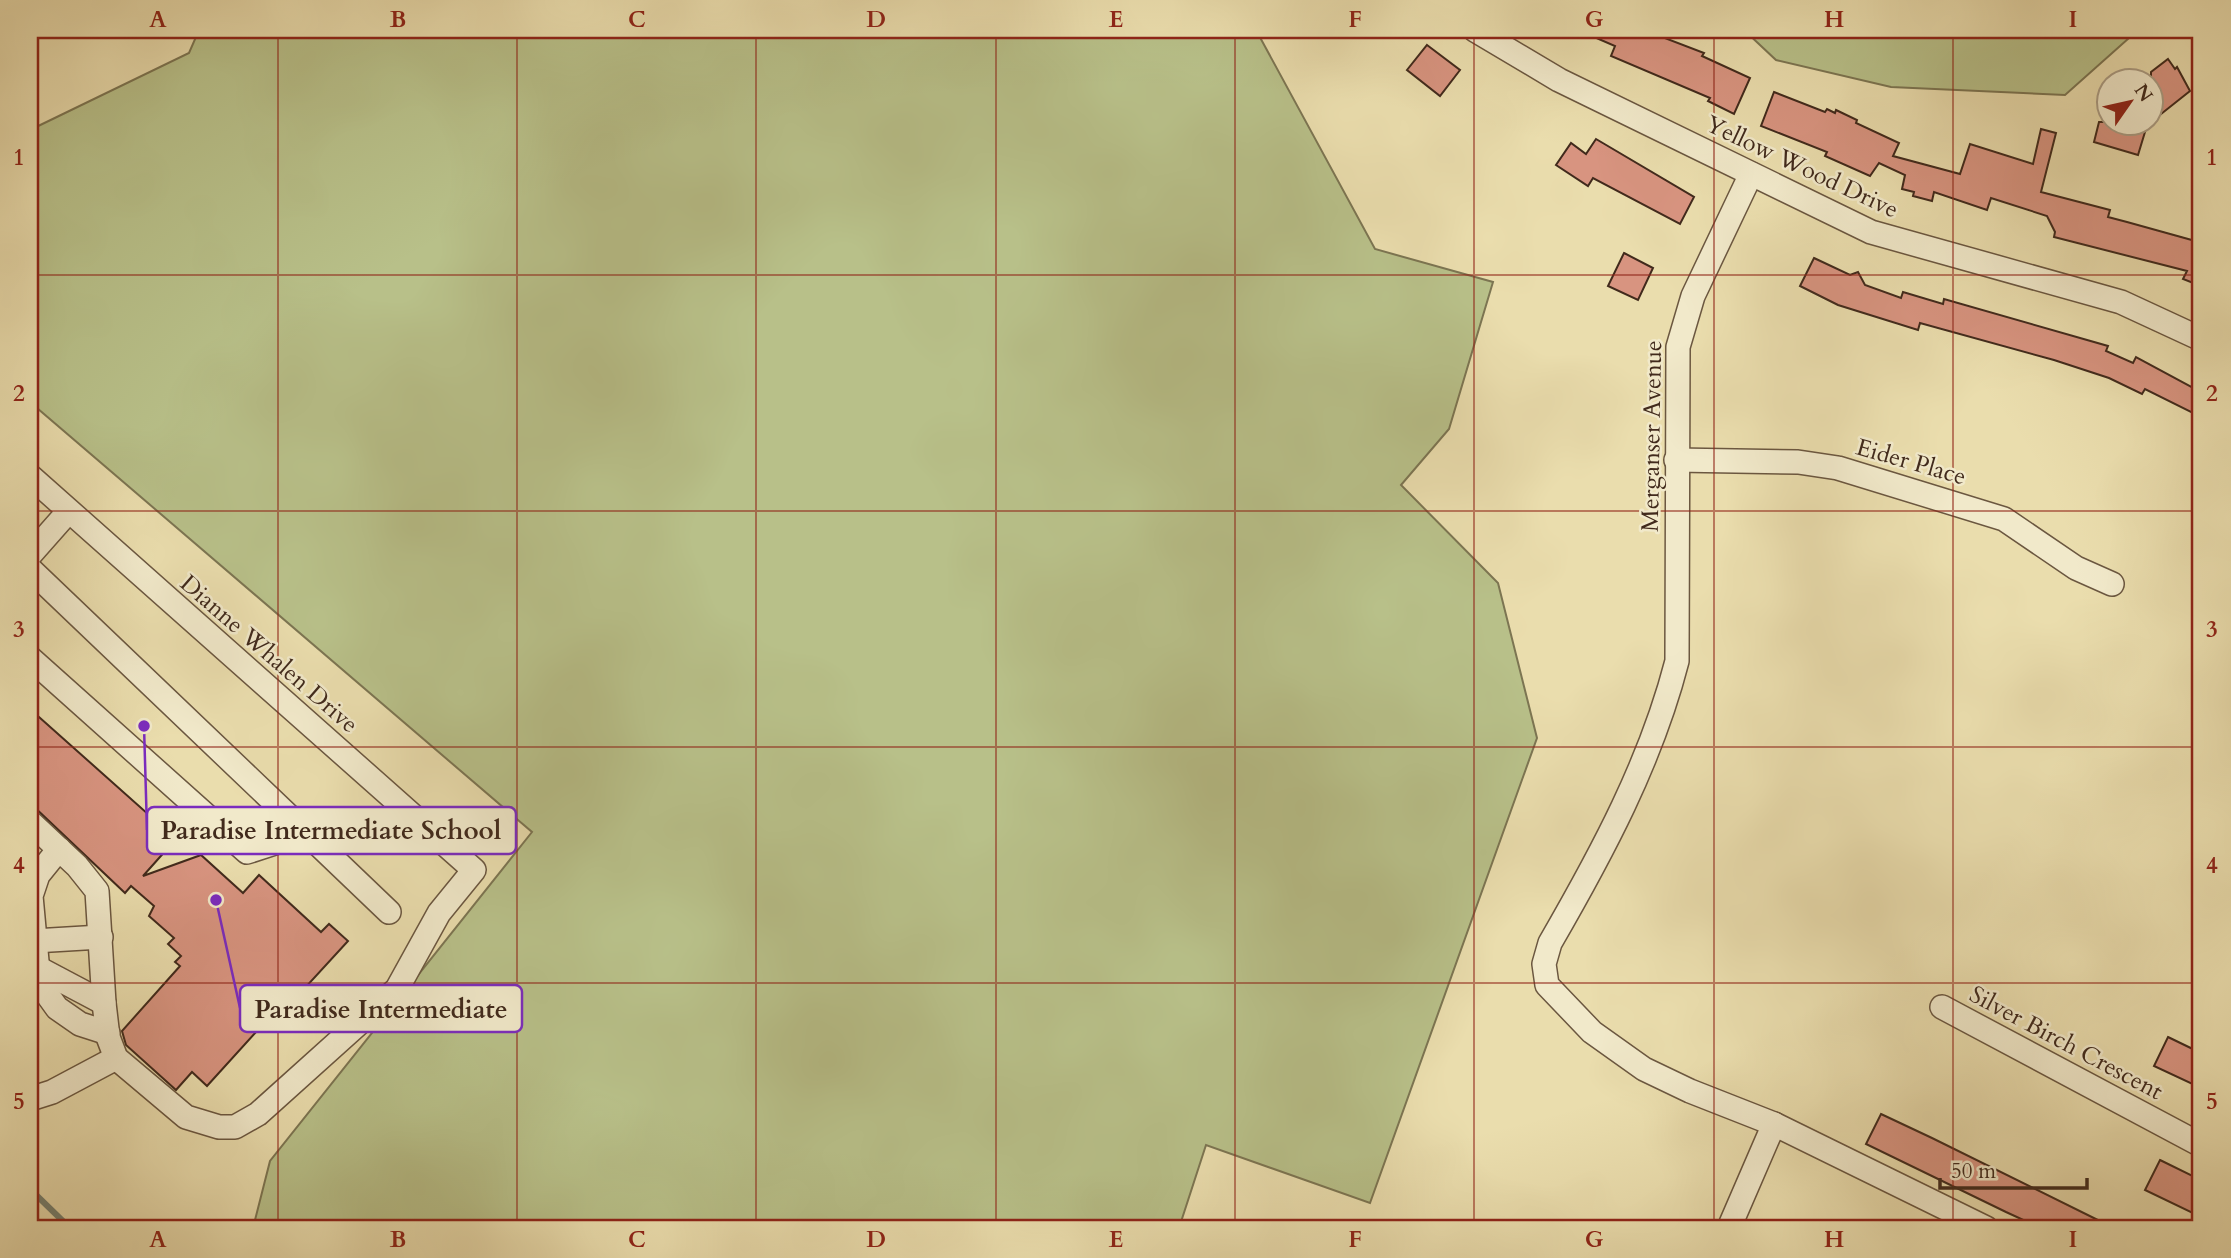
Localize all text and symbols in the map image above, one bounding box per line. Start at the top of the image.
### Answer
text: A [149,4,167,35]
text: B [390,4,406,35]
text: C [628,4,646,35]
text: D [866,4,886,35]
text: E [1109,4,1123,35]
text: F [1348,4,1362,35]
text: G [1585,4,1604,35]
text: H [1824,4,1844,35]
text: I [2069,4,2077,35]
north arrow [2094,66,2164,136]
text: N [2128,79,2159,108]
street label: Yellow Wood Drive [1700,108,1904,226]
text: 1 [13,142,25,173]
text: 1 [2206,142,2218,173]
street label: Merganser Avenue [1634,340,1670,532]
text: 2 [13,378,25,409]
text: 2 [2206,378,2218,409]
street label: Eider Place [1852,431,1970,493]
street label: Dianne Whalen Drive [173,567,365,741]
text: 3 [13,614,25,645]
text: 3 [2206,614,2218,645]
callout: Paradise Intermediate School [147,807,516,854]
text: Paradise Intermediate School [161,813,502,848]
text: 4 [13,850,25,881]
text: 4 [2206,850,2218,881]
street label: Silver Birch Crescent [1964,978,2169,1108]
callout: Paradise Intermediate [240,985,522,1032]
text: Paradise Intermediate [254,992,508,1027]
text: 5 [13,1086,25,1117]
text: 5 [2206,1086,2218,1117]
scale bar [1940,1146,2088,1190]
text: 50 m [1951,1157,1996,1186]
text: A [149,1224,167,1255]
text: B [390,1224,406,1255]
text: C [628,1224,646,1255]
text: D [866,1224,886,1255]
text: E [1109,1224,1123,1255]
text: F [1348,1224,1362,1255]
text: G [1585,1224,1604,1255]
text: H [1824,1224,1844,1255]
text: I [2069,1224,2077,1255]

